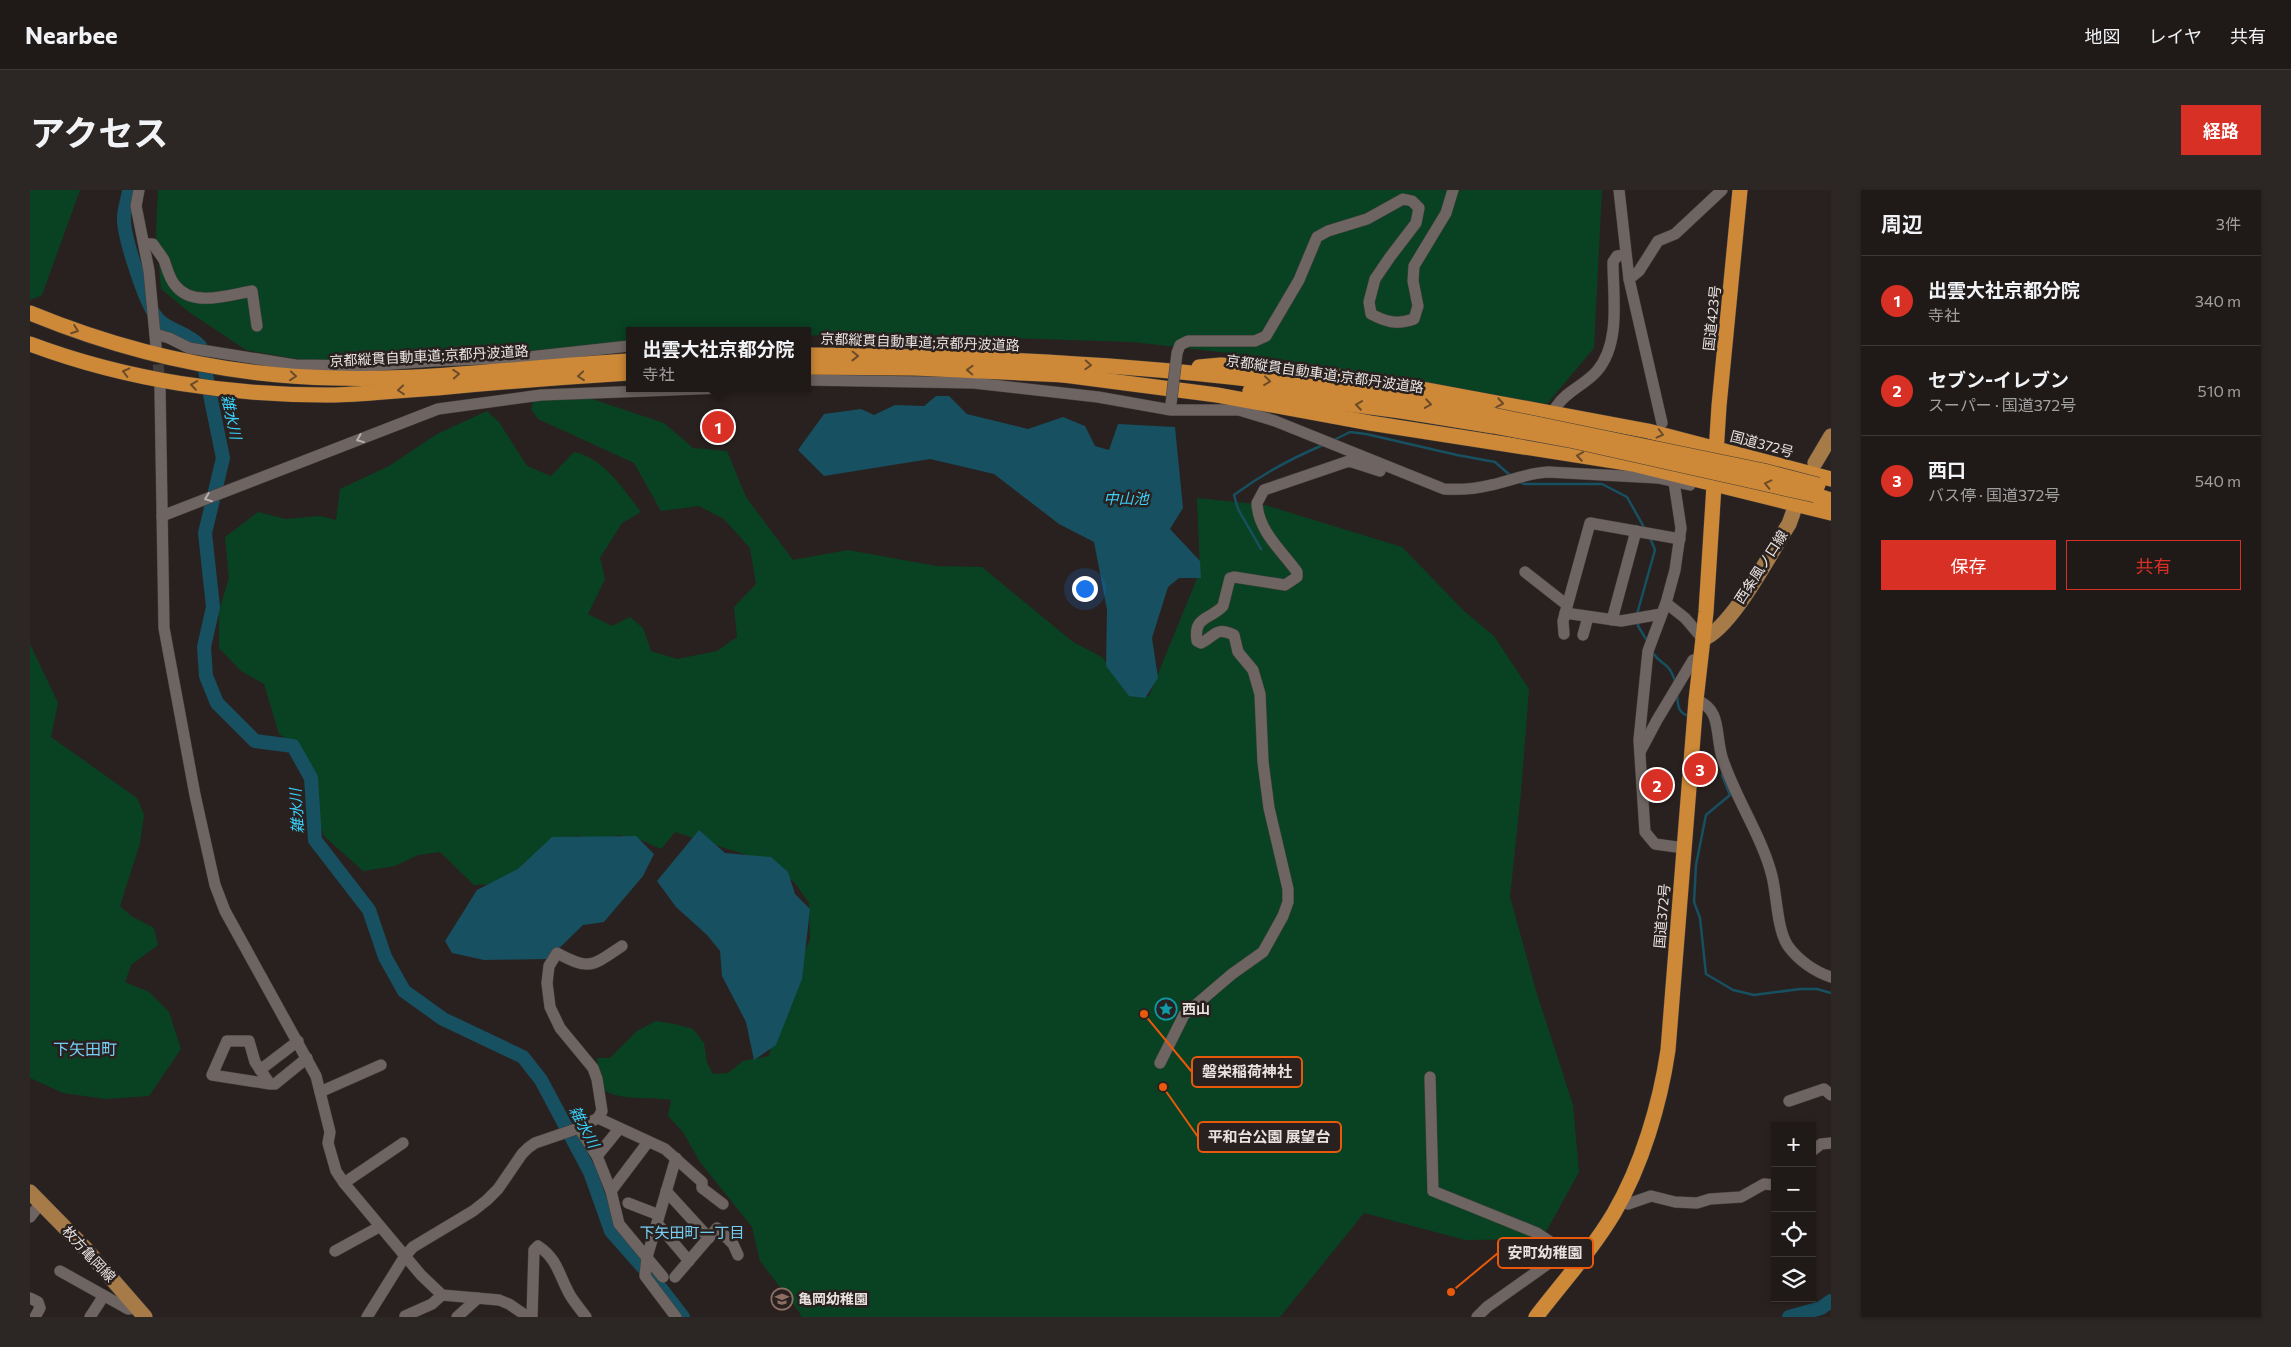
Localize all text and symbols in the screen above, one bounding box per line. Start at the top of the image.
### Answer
text: Nearbee [25,20,118,49]
text: 地図 [2085,25,2121,47]
text: レイヤ [2149,25,2202,47]
text: 共有 [2230,25,2266,47]
button: 経路 [2181,105,2261,155]
text: アクセス [30,110,168,153]
text: 周辺 [1881,211,1923,236]
text: 3件 [2216,214,2241,233]
text: 出雲大社京都分院 [1928,278,2080,301]
street label: 国道423号 [1700,284,1723,352]
text: 1 [1893,291,1901,310]
text: 340 m [2195,291,2241,310]
text: 寺社 [1928,305,1960,324]
one-way arrow [71,324,79,334]
popup [626,327,811,392]
street label: 京都縦貫自動車道;京都丹波道路 [820,330,1020,353]
text: 出雲大社京都分院 [642,337,795,360]
street label: 京都縦貫自動車道;京都丹波道路 [329,342,529,369]
one-way arrow [852,351,860,361]
street label: 京都縦貫自動車道;京都丹波道路 [1225,351,1425,396]
one-way arrow [1084,359,1092,370]
text: 寺社 [642,364,675,383]
one-way arrow [966,365,974,375]
one-way arrow [121,367,130,378]
one-way arrow [452,368,460,379]
text: セブン-イレブン [1928,368,2069,391]
one-way arrow [290,371,298,382]
one-way arrow [576,371,584,382]
one-way arrow [1263,375,1271,386]
one-way arrow [190,380,198,391]
text: 2 [1892,381,1902,400]
text: 510 m [2198,381,2241,400]
one-way arrow [397,385,405,396]
water label: 雑水川 [218,393,246,443]
text: スーパー · 国道372号 [1928,395,2076,414]
one-way arrow [1424,398,1432,408]
one-way arrow [1496,398,1505,408]
one-way arrow [1354,400,1362,411]
pin: 1 [702,408,734,446]
street label: 国道372号 [1728,427,1796,460]
one-way arrow [1655,428,1664,439]
one-way arrow [356,434,364,444]
one-way arrow [1576,451,1585,461]
text: 西口 [1928,458,1966,481]
text: 3 [1892,471,1902,490]
text: 540 m [2195,471,2241,490]
one-way arrow [1764,479,1773,490]
text: バス停 · 国道372号 [1928,485,2060,504]
water label: 中山池 [1103,489,1150,507]
one-way arrow [204,492,213,502]
street label: 西条風ノ口線 [1731,527,1791,607]
button: 保存 [1881,540,2056,590]
button: 共有 [2066,540,2241,590]
your location [1072,576,1098,602]
pin: 3 [1684,750,1716,788]
pin: 2 [1641,766,1673,804]
water label: 雑水川 [286,786,306,834]
street label: 国道372号 [1650,883,1673,949]
place icon: 西山 [1154,997,1178,1021]
place label: 西山 [1182,1000,1210,1017]
district label: 下矢田町 [53,1039,117,1058]
callout: 磐栄稲荷神社 [1192,1057,1302,1087]
text: 磐栄稲荷神社 [1202,1062,1292,1080]
water label: 雑水川 [566,1102,604,1152]
callout: 平和台公園 展望台 [1198,1122,1341,1152]
map controls [1771,1122,1816,1302]
button: + [1771,1122,1816,1167]
text: 平和台公園 展望台 [1208,1127,1330,1145]
button: − [1771,1167,1816,1212]
button: locate [1771,1212,1816,1257]
street label: 枚方亀岡線 [59,1222,119,1285]
district label: 下矢田町一丁目 [639,1223,745,1241]
callout: 安町幼稚園 [1498,1238,1593,1268]
text: 安町幼稚園 [1507,1243,1583,1261]
button: layers [1771,1257,1816,1302]
school or university icon: 亀岡幼稚園 [770,1287,794,1311]
place label: 亀岡幼稚園 [798,1290,868,1307]

